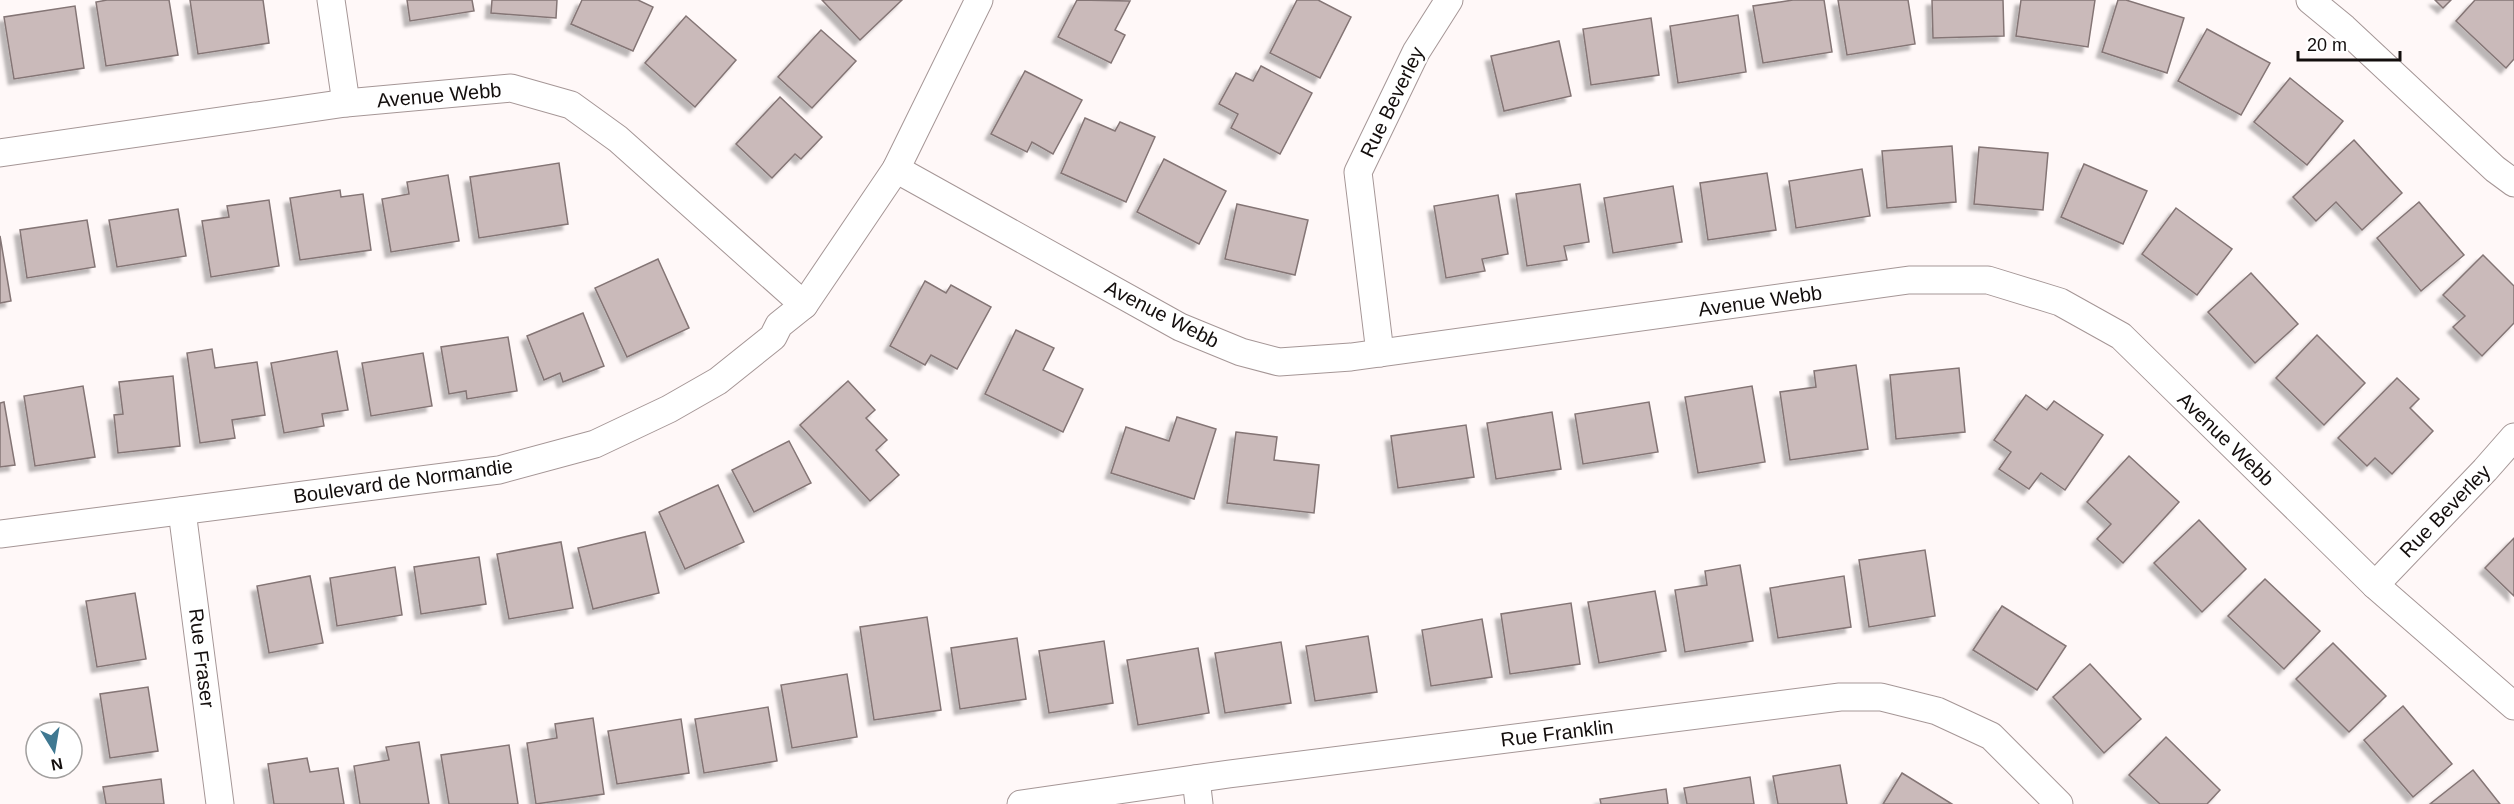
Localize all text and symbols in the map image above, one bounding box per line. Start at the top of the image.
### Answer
scale bar [2298,24,2400,62]
text: 20 m [2307,35,2347,55]
street label: Rue Beverley [1356,43,1428,161]
street label: Avenue Webb [376,79,502,111]
street label: Avenue Webb [1101,276,1223,352]
street label: Avenue Webb [1697,281,1823,321]
street label: Avenue Webb [2173,388,2279,490]
street label: Boulevard de Normandie [292,455,514,507]
street label: Rue Beverley [2395,460,2495,562]
street label: Rue Fraser [185,607,219,709]
street label: Rue Franklin [1499,715,1615,751]
north arrow [24,720,84,780]
text: N [49,755,64,774]

